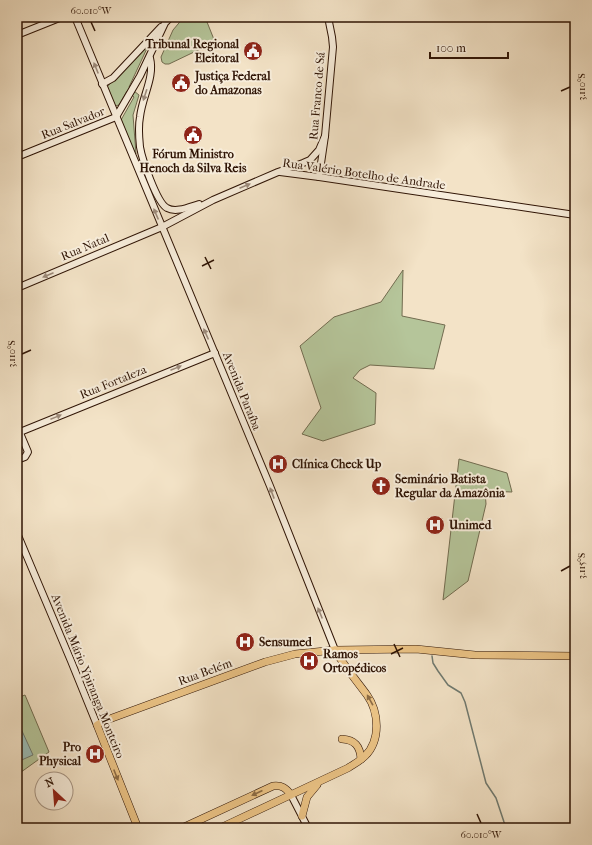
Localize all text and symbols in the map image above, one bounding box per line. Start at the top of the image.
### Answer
text: 60.010°W [71,5,113,17]
scale bar [430,34,508,60]
place label: Tribunal Regional Eleitoral [145,37,240,65]
public building icon: Tribunal Regional Eleitoral [242,40,264,62]
text: 100 m [436,41,466,55]
street label: Rua Franco de Sá [306,51,328,141]
one-way arrow [92,62,98,74]
place label: Justiça Federal do Amazonas [193,69,271,97]
public building icon: Justiça Federal do Amazonas [170,72,192,94]
text: 3.110°S [576,73,588,101]
one-way arrow [141,90,147,102]
street label: Rua Salvador [39,104,108,142]
public building icon: Fórum Ministro Henoch da Silva Reis [182,124,204,146]
place label: Fórum Ministro Henoch da Silva Reis [140,147,247,175]
street label: Rua Valério Botelho de Andrade [282,156,446,192]
one-way arrow [240,183,252,189]
one-way arrow [153,207,159,219]
street label: Rua Natal [59,230,112,263]
one-way arrow [42,272,54,278]
one-way arrow [203,328,209,339]
text: 3.110°S [6,340,18,368]
street label: Avenida Paraíba [220,349,264,432]
street label: Rua Fortaleza [78,362,149,402]
one-way arrow [171,365,183,371]
one-way arrow [50,414,62,420]
hospital icon: Clínica Check Up [267,453,289,475]
place label: Clínica Check Up [292,457,382,472]
place label: Seminário Batista Regular da Amazônia [395,472,505,501]
church icon: Seminário Batista Regular da Amazônia [370,475,392,497]
one-way arrow [269,486,275,498]
hospital icon: Unimed [424,514,446,536]
place label: Unimed [448,518,492,532]
text: 3.115°S [576,553,588,579]
street label: Avenida Mário Ypiranga Monteiro [48,591,127,760]
one-way arrow [317,608,323,619]
hospital icon: Sensumed [234,631,256,653]
place label: Sensumed [259,635,312,649]
place label: Ramos Ortopédicos [323,647,387,676]
hospital icon: Ramos Ortopédicos [298,650,320,672]
street label: Rua Belém [176,656,234,688]
one-way arrow [366,694,373,706]
place label: Pro Physical [39,740,82,769]
hospital icon: Pro Physical [84,743,106,765]
one-way arrow [114,769,120,781]
north arrow [34,771,74,811]
text: N [43,775,57,790]
one-way arrow [252,790,263,796]
text: 60.010°W [461,829,503,841]

